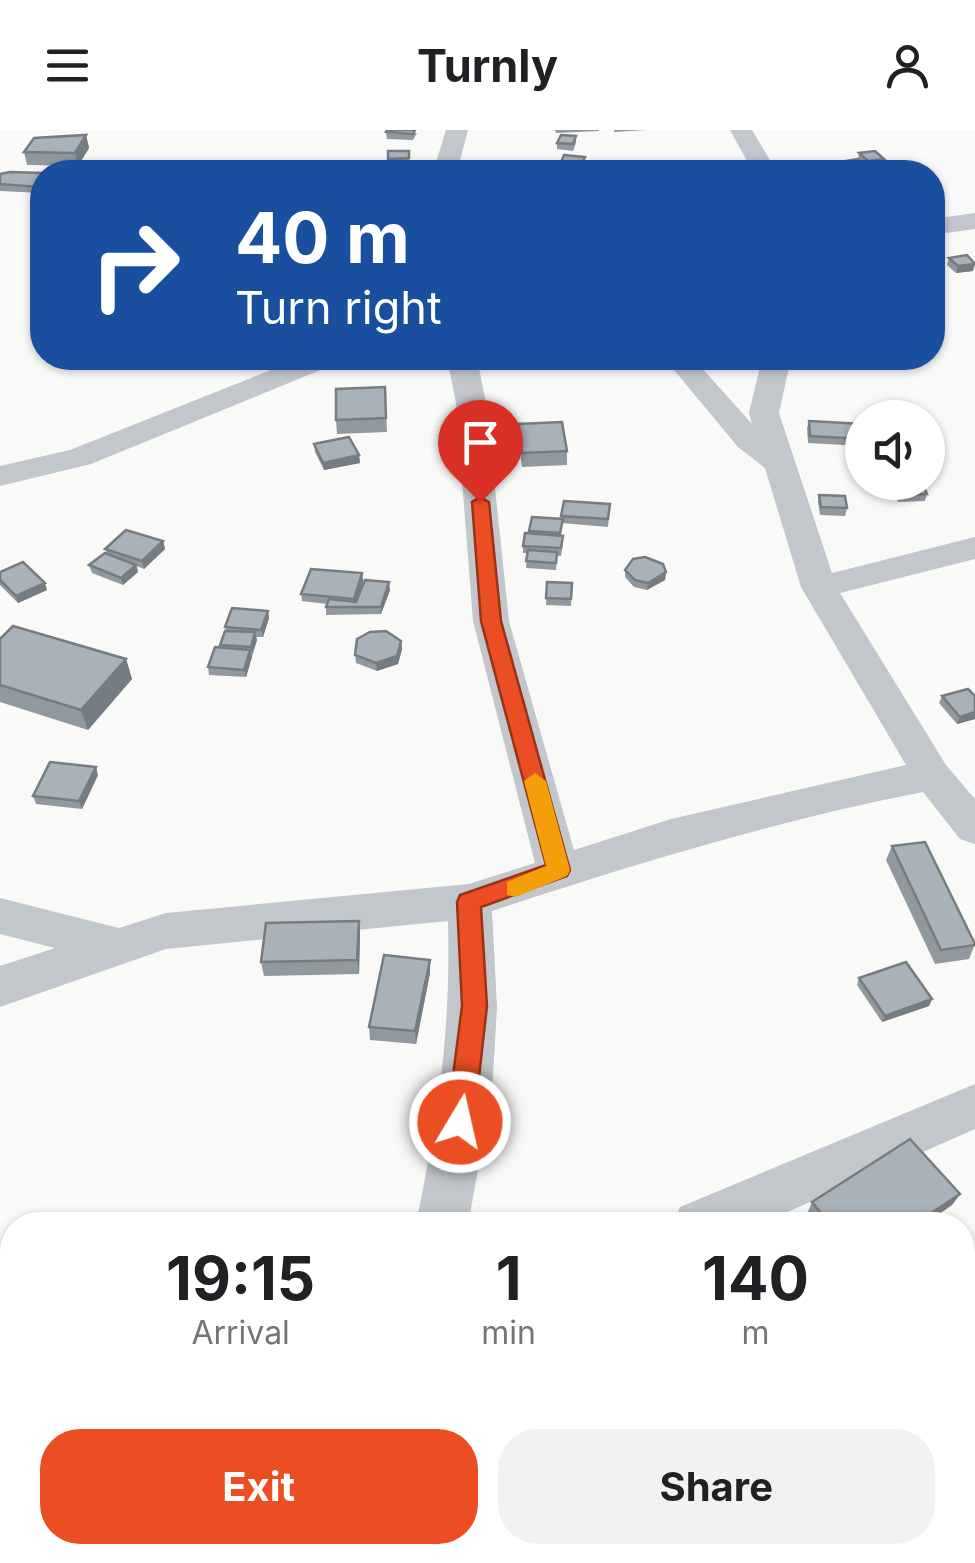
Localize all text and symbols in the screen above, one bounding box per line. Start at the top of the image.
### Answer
icon: menu [40,38,95,93]
text: Turnly [417,38,558,93]
icon: person [880,38,935,93]
text: 40 m [235,195,410,280]
icon: right [70,200,200,330]
text: Turn right [235,280,442,335]
pin [438,400,523,503]
map controls [845,400,945,500]
button: sound [845,400,945,500]
icon: arrive [453,415,508,470]
position arrow [408,1070,512,1174]
text: 19:15 [166,1242,315,1314]
text: 1 [496,1242,522,1314]
text: 140 [702,1242,809,1314]
text: Arrival [191,1313,290,1352]
text: min [481,1313,536,1352]
text: m [741,1313,769,1352]
button: Exit [40,1429,478,1544]
button: Share [498,1429,935,1544]

